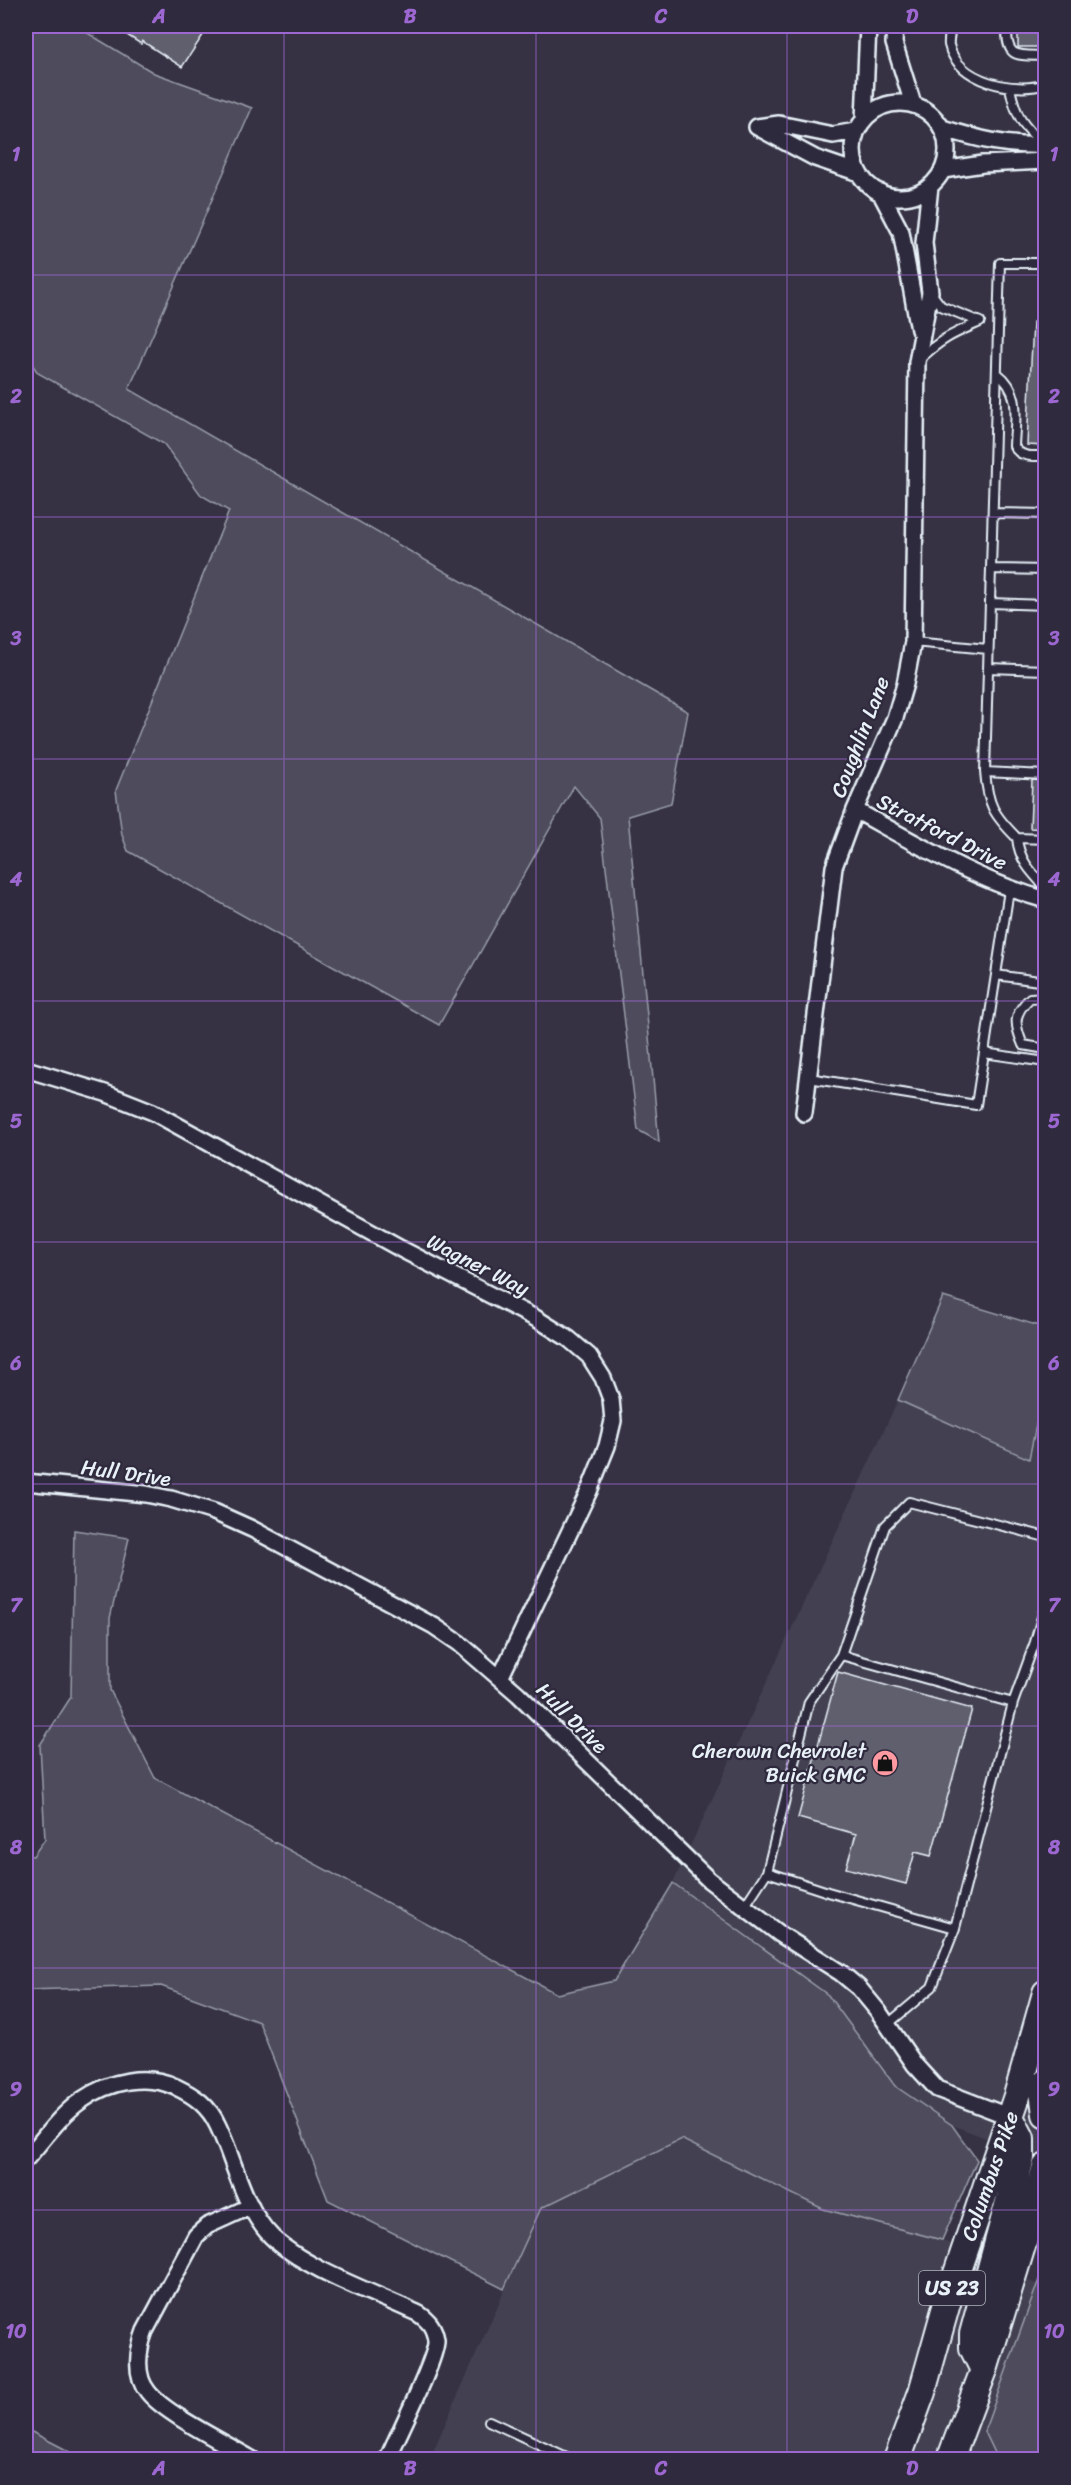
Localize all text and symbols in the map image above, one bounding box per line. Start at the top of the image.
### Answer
text: A [151,0,166,34]
text: B [404,0,417,34]
text: C [654,0,668,34]
text: D [906,0,919,34]
text: 1 [12,137,21,172]
text: 1 [1050,137,1059,172]
text: 2 [9,379,22,414]
text: 2 [1047,379,1060,414]
text: 3 [10,621,22,656]
text: 3 [1048,621,1060,656]
street label: Coughlin Lane [819,670,901,803]
street label: Stratford Drive [870,783,1014,881]
text: 4 [9,862,23,897]
text: 4 [1047,862,1061,897]
text: 5 [10,1104,22,1139]
text: 5 [1048,1104,1060,1139]
street label: Wagner Way [420,1223,536,1307]
text: 6 [9,1346,22,1381]
text: 6 [1047,1346,1060,1381]
street label: Hull Drive [79,1448,173,1498]
text: 7 [10,1588,23,1623]
text: 7 [1048,1588,1061,1623]
street label: Hull Drive [527,1673,617,1763]
place label: Cherown Chevrolet Buick GMC [692,1732,868,1794]
shop icon: Cherown Chevrolet Buick GMC [870,1748,900,1778]
text: 8 [9,1830,23,1865]
text: 8 [1047,1830,1061,1865]
text: 9 [10,2072,22,2107]
text: 9 [1048,2072,1060,2107]
street label: Columbus Pike [950,2106,1030,2246]
road number: US 23 [919,2271,985,2305]
text: 10 [5,2314,27,2349]
text: 10 [1043,2314,1065,2349]
text: A [151,2451,166,2485]
text: B [404,2451,417,2485]
text: C [654,2451,668,2485]
text: D [906,2451,919,2485]

